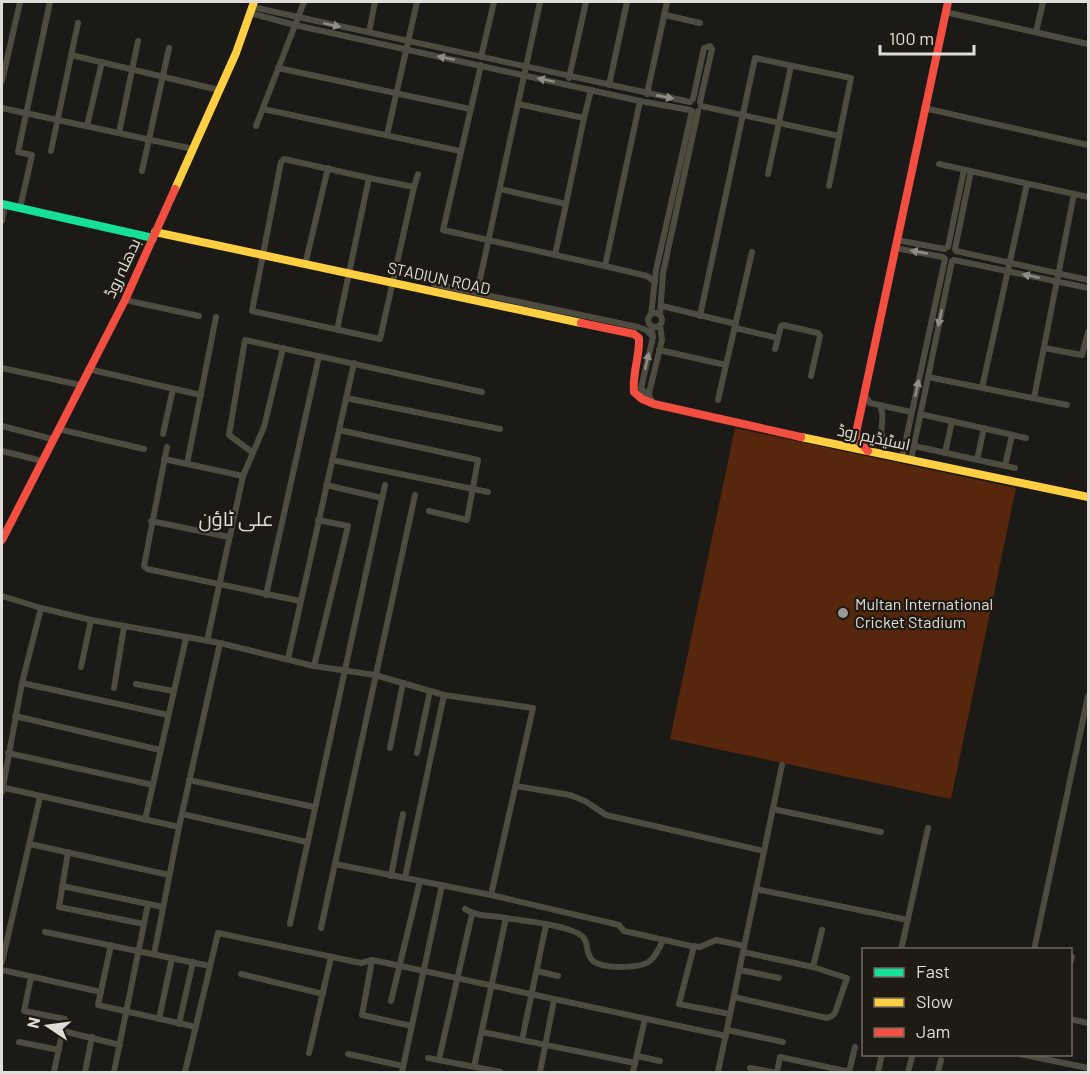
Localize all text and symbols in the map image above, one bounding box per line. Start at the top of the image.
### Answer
scale bar [880,18,974,56]
one-way arrow [323,20,341,30]
text: 100 m [889,27,934,49]
one-way arrow [437,53,456,62]
one-way arrow [536,75,555,84]
one-way arrow [656,93,675,102]
street label: بدھلہ روڈ [99,235,145,301]
one-way arrow [909,247,928,256]
street label: STADIUN ROAD [386,257,492,298]
one-way arrow [1022,271,1041,280]
one-way arrow [935,309,944,328]
one-way arrow [643,352,652,371]
one-way arrow [912,379,922,397]
street label: اسٹیڈیم روڈ [835,420,912,456]
district label: علی ٹاؤن [198,506,274,532]
place label: Multan International Cricket Stadium [855,594,993,631]
marker: Multan International Cricket Stadium [836,606,850,620]
legend [862,948,1072,1056]
text: Fast [916,960,950,982]
text: Slow [916,990,953,1012]
north arrow [18,996,78,1056]
text: N [22,1015,43,1030]
text: Jam [916,1020,950,1042]

